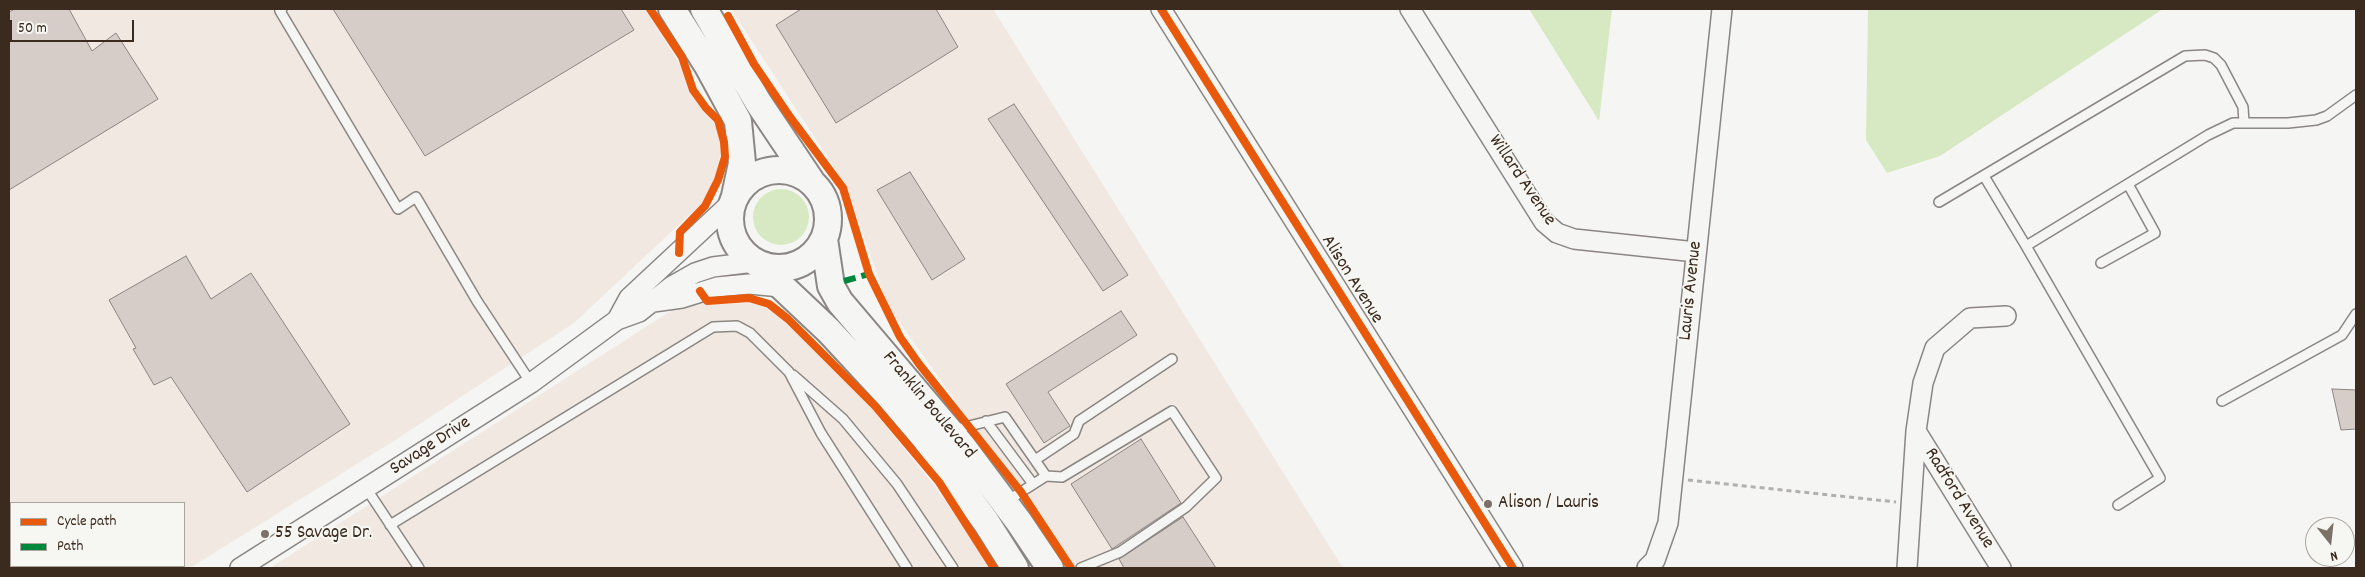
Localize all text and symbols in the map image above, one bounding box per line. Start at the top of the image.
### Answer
scale bar [12,10,136,42]
text: 50 m [18,18,47,40]
street label: Willard Avenue [1482,131,1560,231]
street label: Alison Avenue [1315,232,1387,328]
street label: Lauris Avenue [1675,240,1709,342]
street label: Franklin Boulevard [876,348,980,464]
street label: Savage Drive [386,412,476,482]
street label: Radford Avenue [1918,444,1998,554]
place label: Alison / Lauris [1498,493,1599,515]
marker: Alison / Lauris [1482,498,1494,510]
legend [10,502,185,567]
text: Cycle path [57,511,116,533]
north arrow [2305,517,2355,567]
place label: 55 Savage Dr. [275,523,372,545]
marker: 55 Savage Dr. [259,528,271,540]
text: Path [57,536,83,558]
text: N [2328,545,2340,566]

